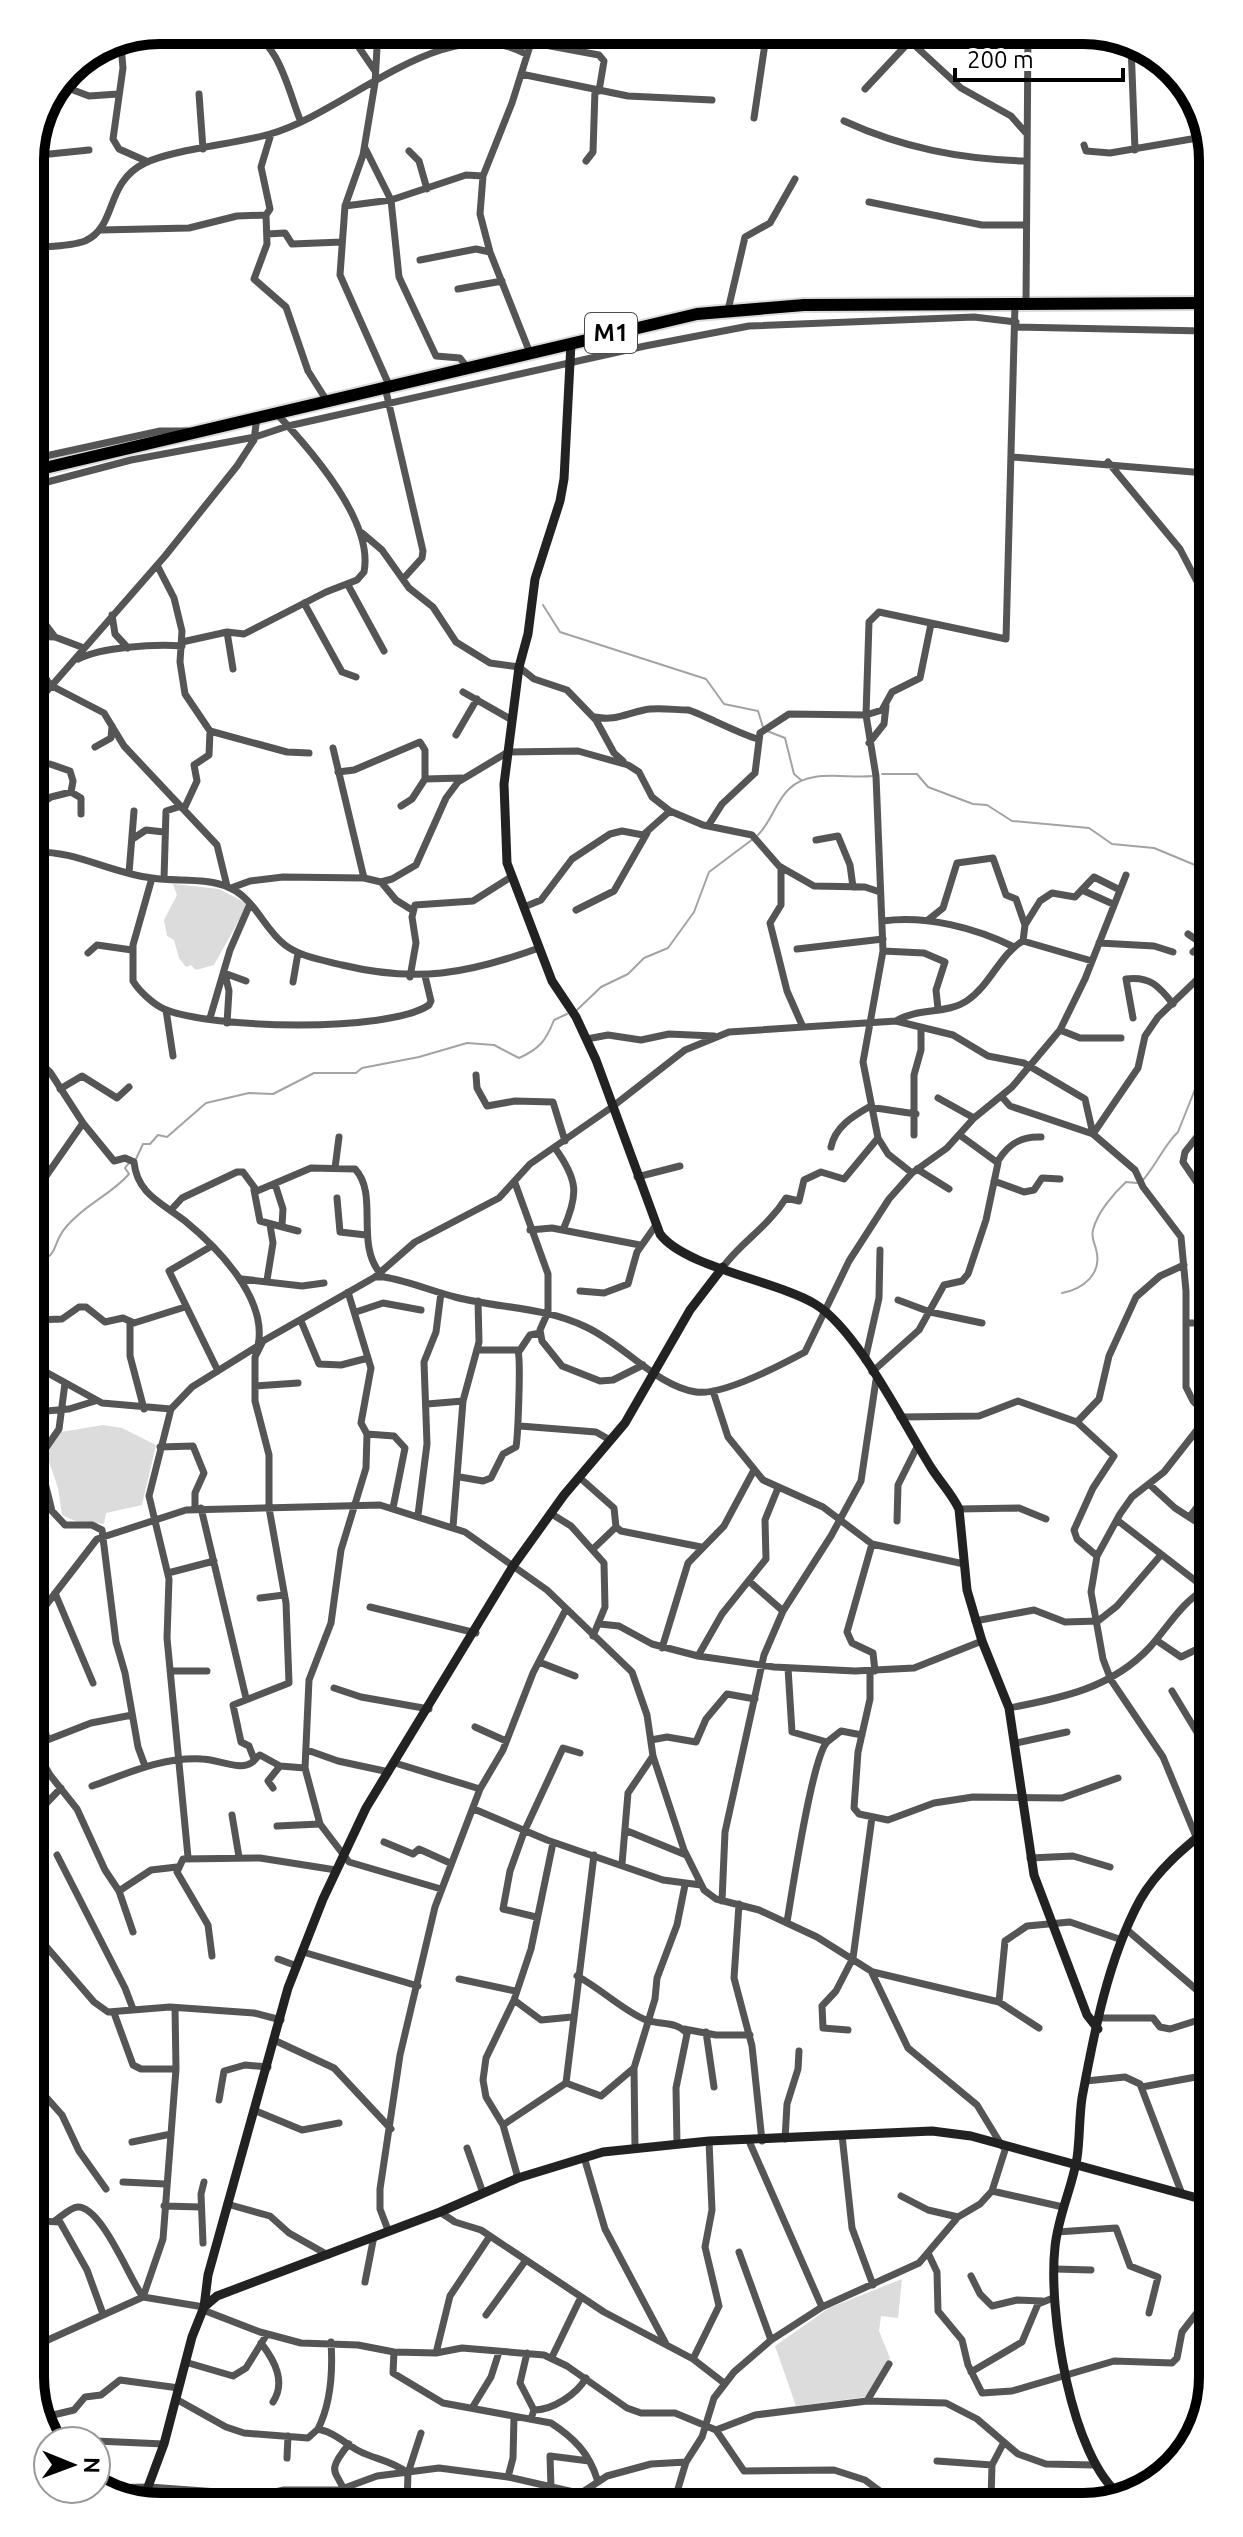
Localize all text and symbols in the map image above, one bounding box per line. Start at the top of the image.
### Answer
scale bar [955,32,1123,82]
text: 200 m [967,46,1034,73]
road number: M1 [585,313,637,353]
north arrow [32,2425,112,2505]
text: N [80,2457,105,2474]

